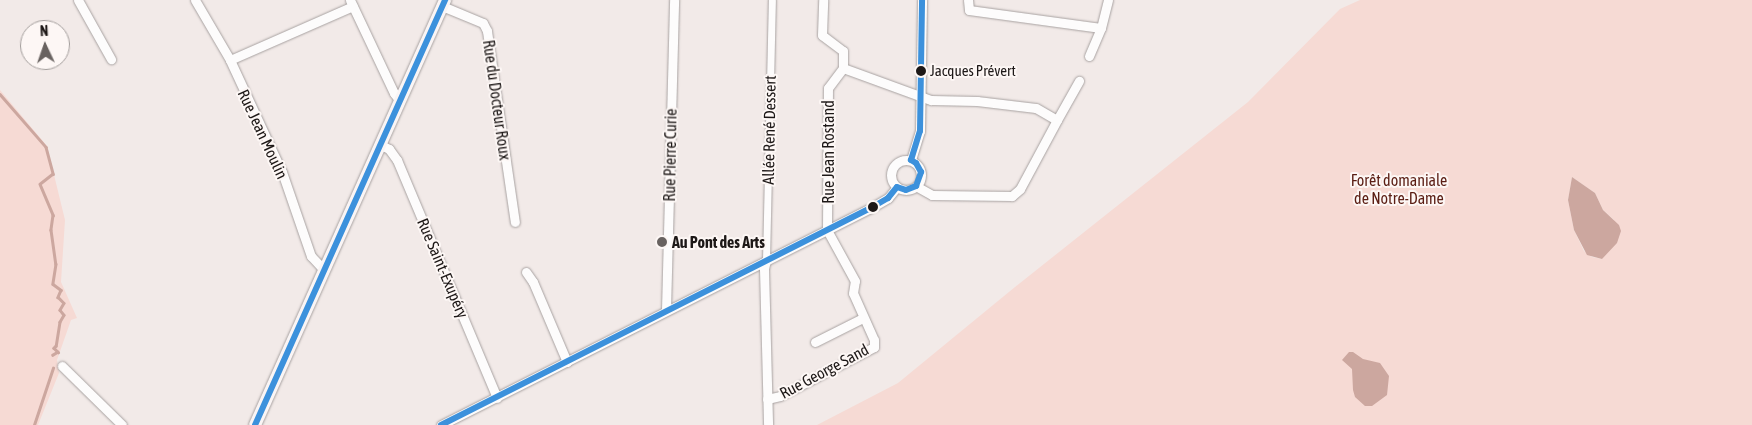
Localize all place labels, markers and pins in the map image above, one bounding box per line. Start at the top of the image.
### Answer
place label: Jacques Prévert [930,62,1016,80]
marker: Jacques Prévert [916,66,926,76]
unlabelled marker [868,202,878,212]
place label: Au Pont des Arts [672,232,765,252]
marker: Au Pont des Arts [656,236,668,248]

